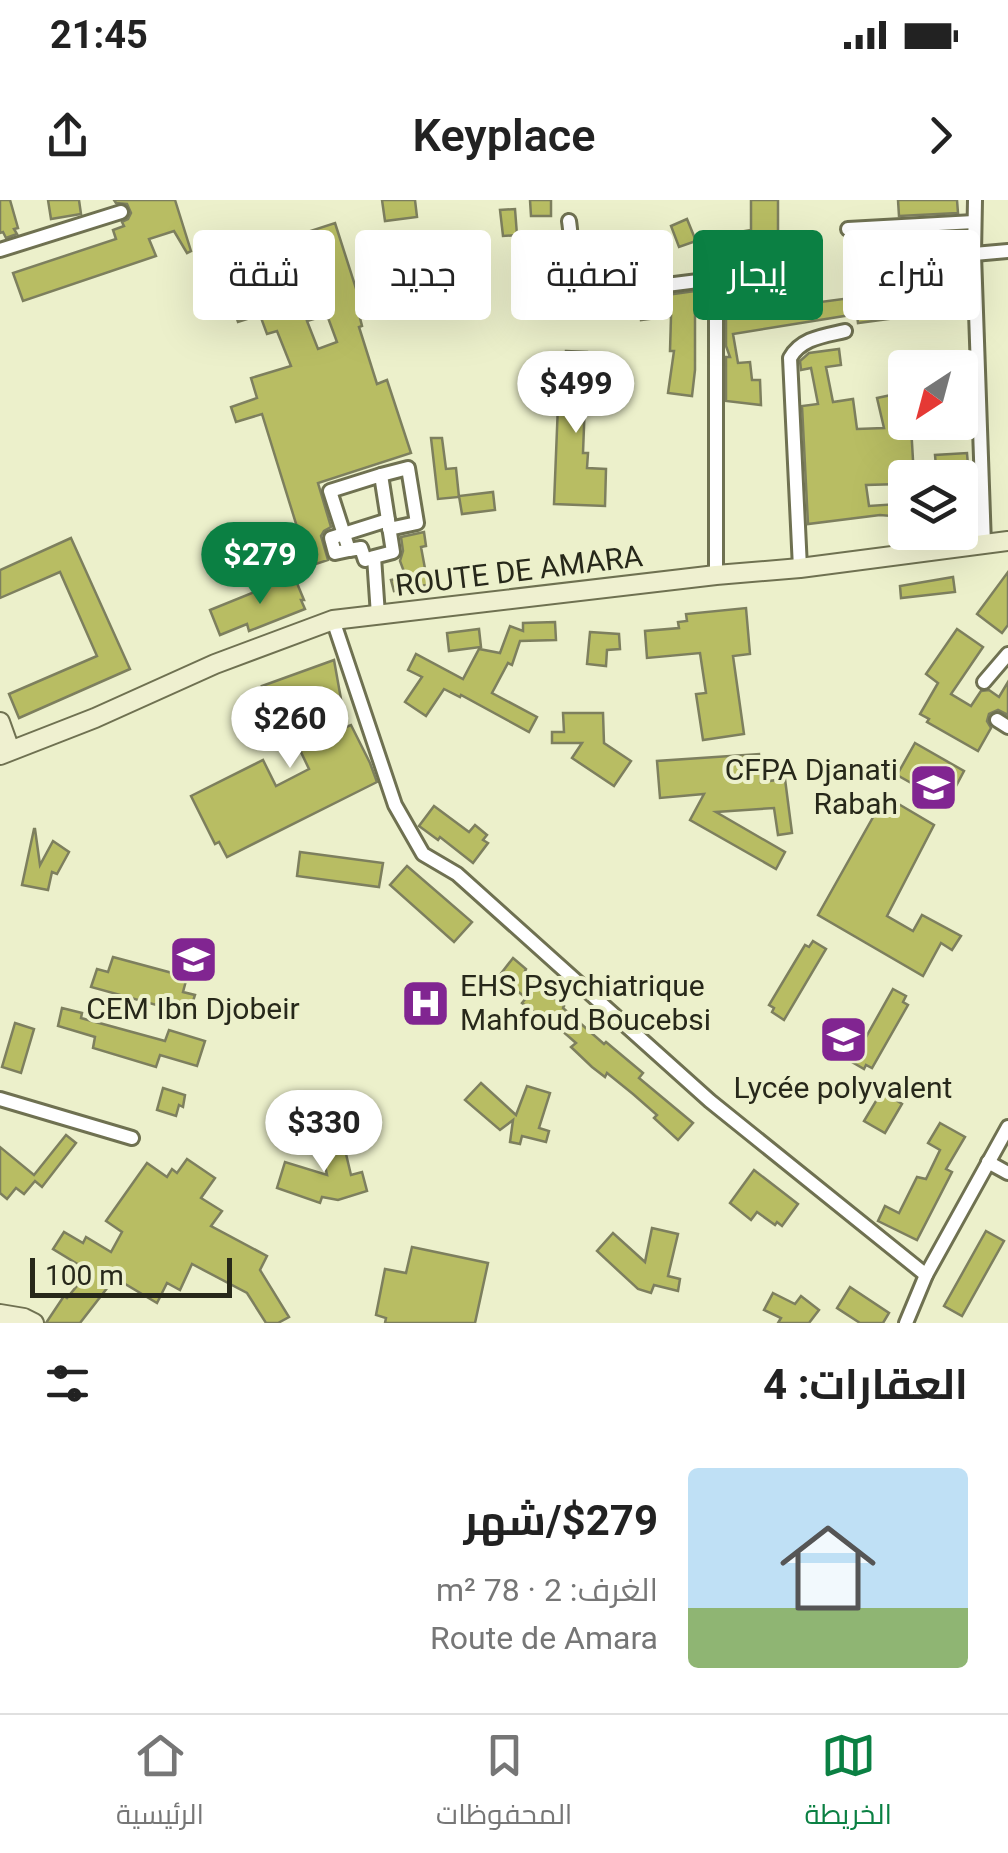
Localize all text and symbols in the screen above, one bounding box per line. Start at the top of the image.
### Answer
text: 21:45 [50,13,148,57]
icon: share [40,108,95,163]
icon: forward [913,108,968,163]
text: Keyplace [412,109,596,162]
chip: شقة [193,230,335,320]
chip: جديد [355,230,491,320]
chip: تصفية [511,230,673,320]
chip: إيجار [693,230,823,320]
chip: شراء [843,230,980,320]
north arrow [888,350,978,440]
map controls [888,350,978,550]
pin: $499 [517,351,635,436]
text: $499 [539,364,613,402]
button: layers [888,460,978,550]
pin: $279 [201,522,319,607]
text: $279 [223,535,297,573]
street label: ROUTE DE AMARA [393,538,645,603]
pin: $260 [231,686,349,771]
text: $260 [253,699,327,737]
place label: CFPA Djanati Rabah [725,752,898,821]
school or university icon: CFPA Djanati Rabah [907,761,959,813]
school or university icon: CEM Ibn Djobeir [167,934,219,986]
place label: EHS Psychiatrique Mahfoud Boucebsi [460,968,711,1037]
hospital icon: EHS Psychiatrique Mahfoud Boucebsi [399,977,451,1029]
place label: CEM Ibn Djobeir [86,991,300,1026]
school or university icon: Lycée polyvalent [817,1013,869,1065]
place label: Lycée polyvalent [734,1070,952,1105]
pin: $330 [265,1090,383,1175]
text: $330 [287,1103,361,1141]
scale bar [30,1253,232,1298]
text: 100 m [45,1259,124,1292]
icon: filters [40,1356,95,1411]
text: العقارات: 4 [763,1360,968,1409]
text: $279/شهر [464,1496,658,1545]
icon: home [768,1508,888,1628]
text: الغرف: 2 · 78 m² [436,1571,658,1609]
text: Route de Amara [430,1619,658,1657]
tab: الرئيسية [116,1728,204,1840]
tab: المحفوظات [436,1728,572,1840]
tab: الخريطة [805,1728,892,1840]

